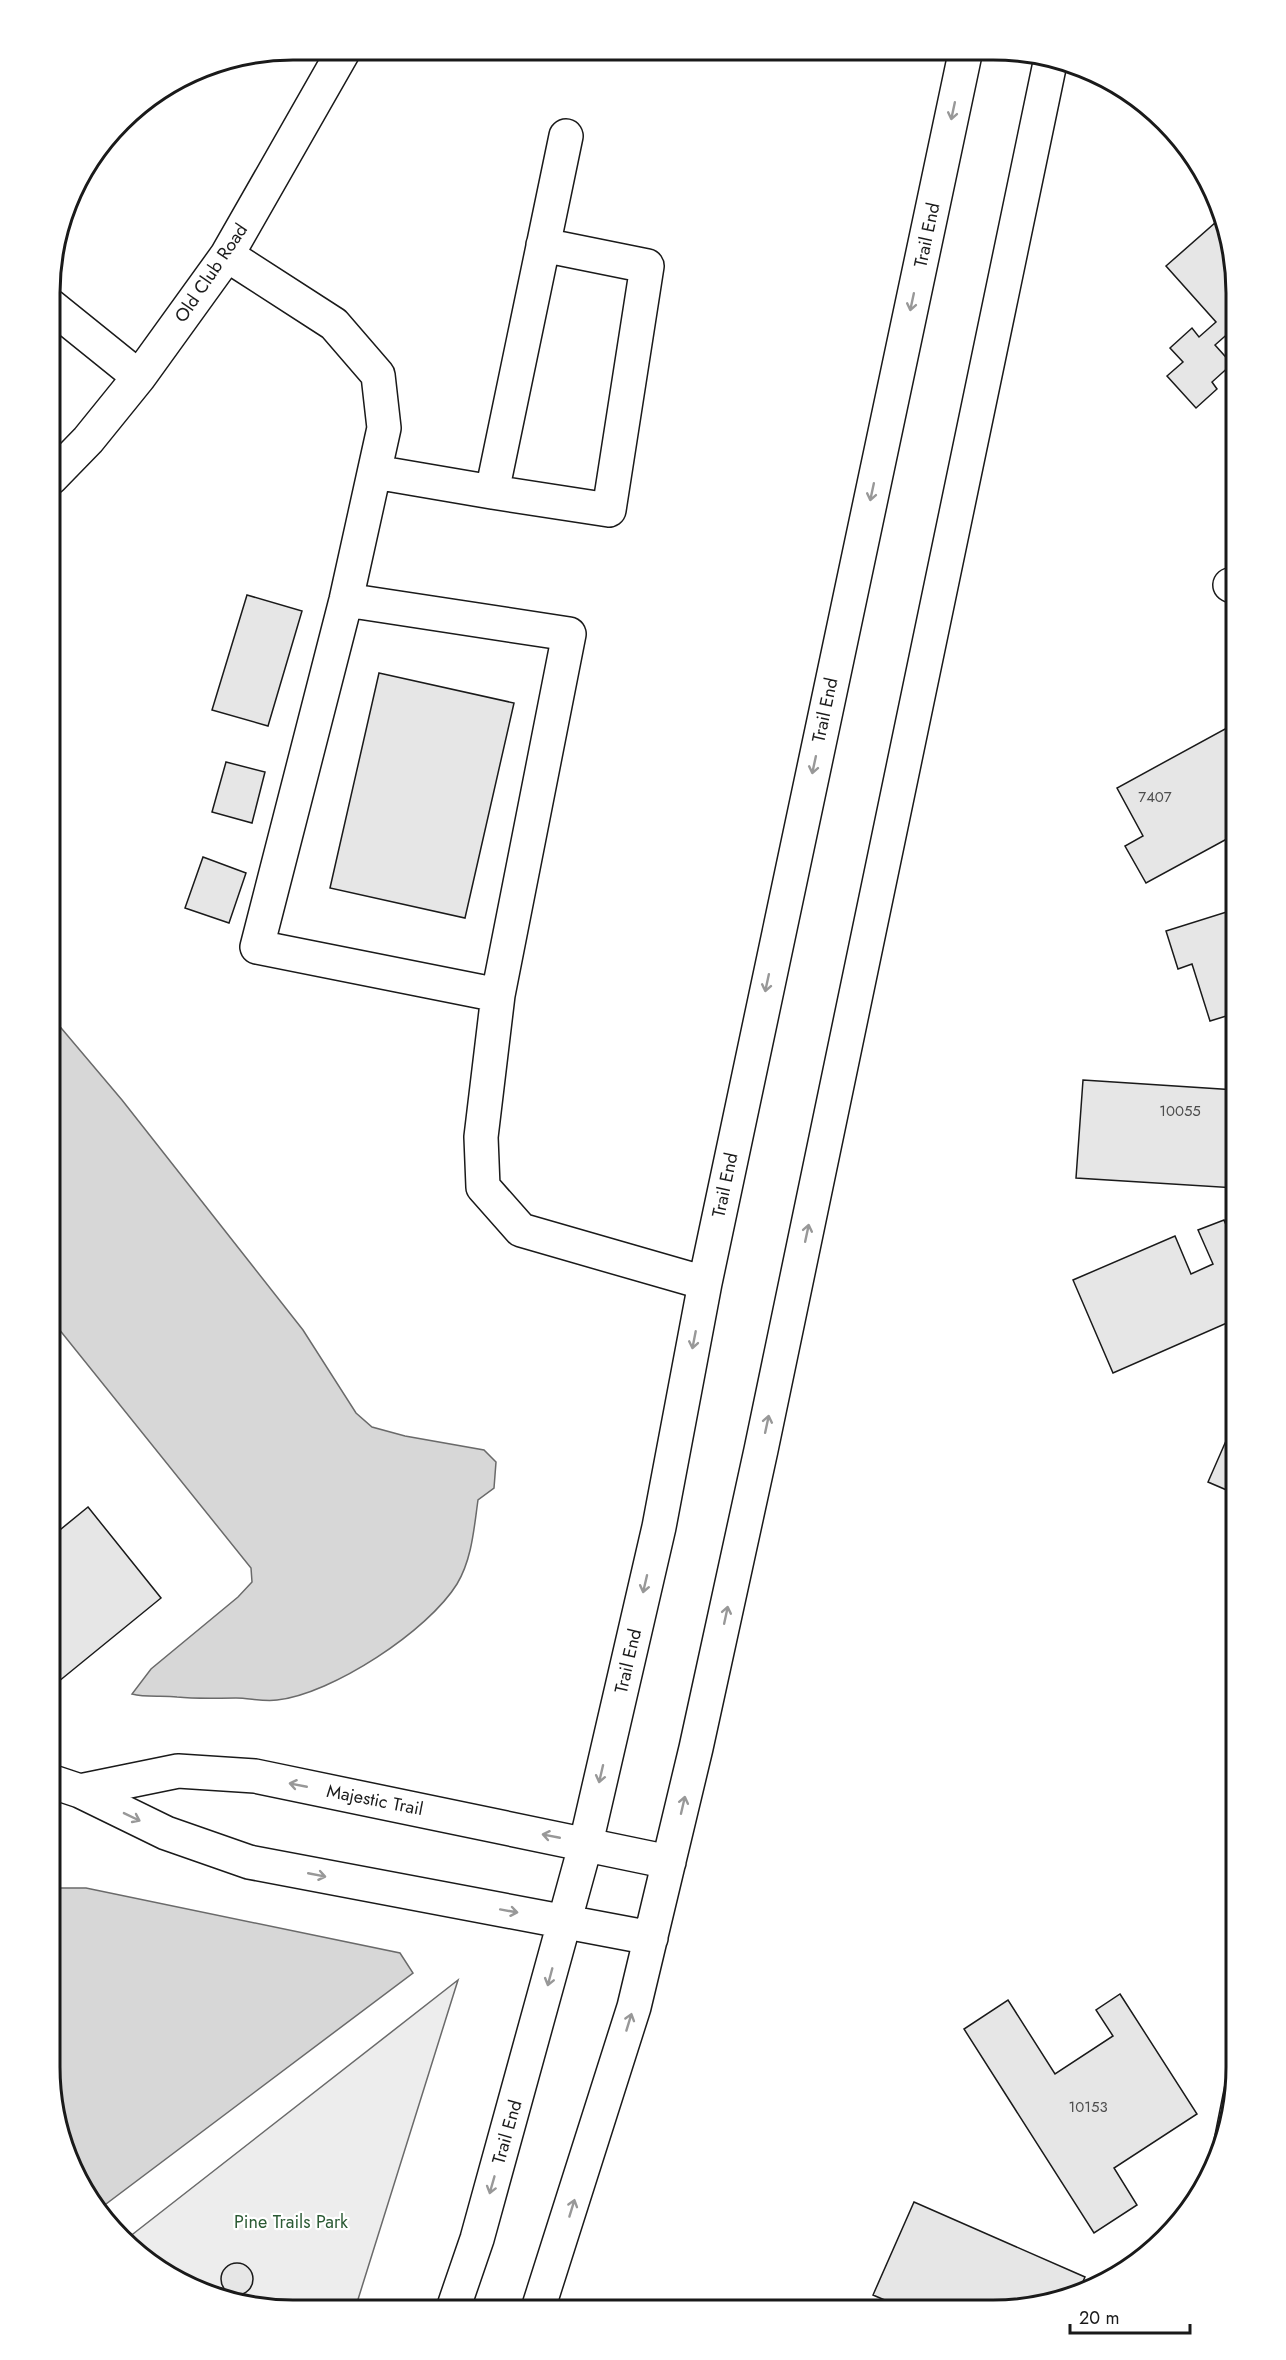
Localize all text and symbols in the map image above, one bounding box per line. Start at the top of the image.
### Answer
one-way arrow [947,101,958,120]
street label: Trail End [907,200,947,270]
street label: Old Club Road [168,218,254,328]
one-way arrow [906,292,918,311]
one-way arrow [865,483,877,502]
street label: Trail End [805,675,845,745]
one-way arrow [807,755,819,774]
house number: 7407 [1138,786,1172,808]
one-way arrow [761,973,772,993]
house number: 10055 [1159,1100,1201,1122]
street label: Trail End [705,1150,745,1220]
one-way arrow [802,1224,813,1244]
one-way arrow [688,1330,699,1349]
one-way arrow [762,1415,773,1434]
one-way arrow [639,1575,651,1594]
one-way arrow [720,1605,732,1624]
street label: Trail End [608,1626,648,1696]
one-way arrow [595,1765,607,1784]
street label: Majestic Trail [324,1778,426,1822]
one-way arrow [288,1779,308,1790]
one-way arrow [677,1796,689,1815]
one-way arrow [123,1811,141,1823]
one-way arrow [541,1830,561,1841]
one-way arrow [307,1870,327,1881]
one-way arrow [499,1906,518,1917]
one-way arrow [544,1967,555,1986]
one-way arrow [625,2013,636,2032]
house number: 10153 [1068,2096,1108,2118]
street label: Trail End [485,2097,529,2167]
one-way arrow [486,2176,498,2195]
one-way arrow [567,2199,578,2218]
park label: Pine Trails Park [234,2209,348,2235]
scale bar [1070,2297,1190,2335]
text: 20 m [1079,2305,1119,2331]

